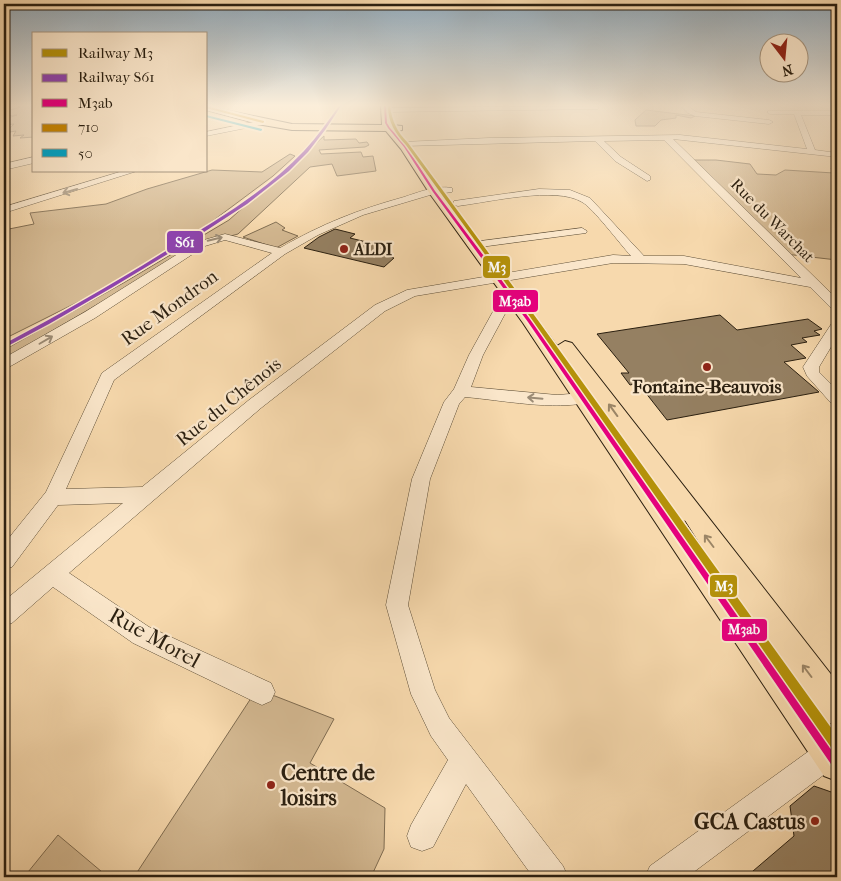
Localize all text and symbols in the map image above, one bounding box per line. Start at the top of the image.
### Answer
legend [32,32,208,172]
north arrow [758,32,808,82]
text: Railway M3 [78,44,153,62]
text: N [780,60,795,80]
text: Railway S61 [78,68,155,86]
text: M3ab [78,94,113,112]
text: 710 [78,118,99,136]
text: 50 [78,144,93,162]
street label: Rue du Warchat [727,175,819,266]
one-way arrow [62,187,78,197]
line badge: S61 [166,230,204,254]
text: S61 [175,234,195,251]
one-way arrow [207,234,223,244]
place label: ALDI [353,240,393,259]
marker: ALDI [338,243,350,255]
line badge: M3 [482,255,511,279]
text: M3 [487,259,507,276]
street label: Rue Mondron [117,265,222,350]
line badge: M3ab [492,289,539,313]
text: M3ab [498,293,532,310]
one-way arrow [38,335,53,344]
street label: Rue du Chênois [172,353,286,451]
marker: Fontaine-Beauvois [701,361,713,373]
place label: Fontaine-Beauvois [631,376,782,398]
one-way arrow [527,393,543,402]
one-way arrow [607,404,618,417]
one-way arrow [704,535,715,548]
line badge: M3 [709,574,738,598]
text: M3 [714,578,734,595]
street label: Rue Morel [104,602,205,674]
line badge: M3ab [721,618,768,642]
text: M3ab [727,621,761,638]
one-way arrow [802,664,812,678]
place label: Centre de loisirs [280,760,375,811]
marker: Centre de loisirs [265,779,277,791]
place label: GCA Castus [694,809,805,835]
marker: GCA Castus [809,815,821,827]

